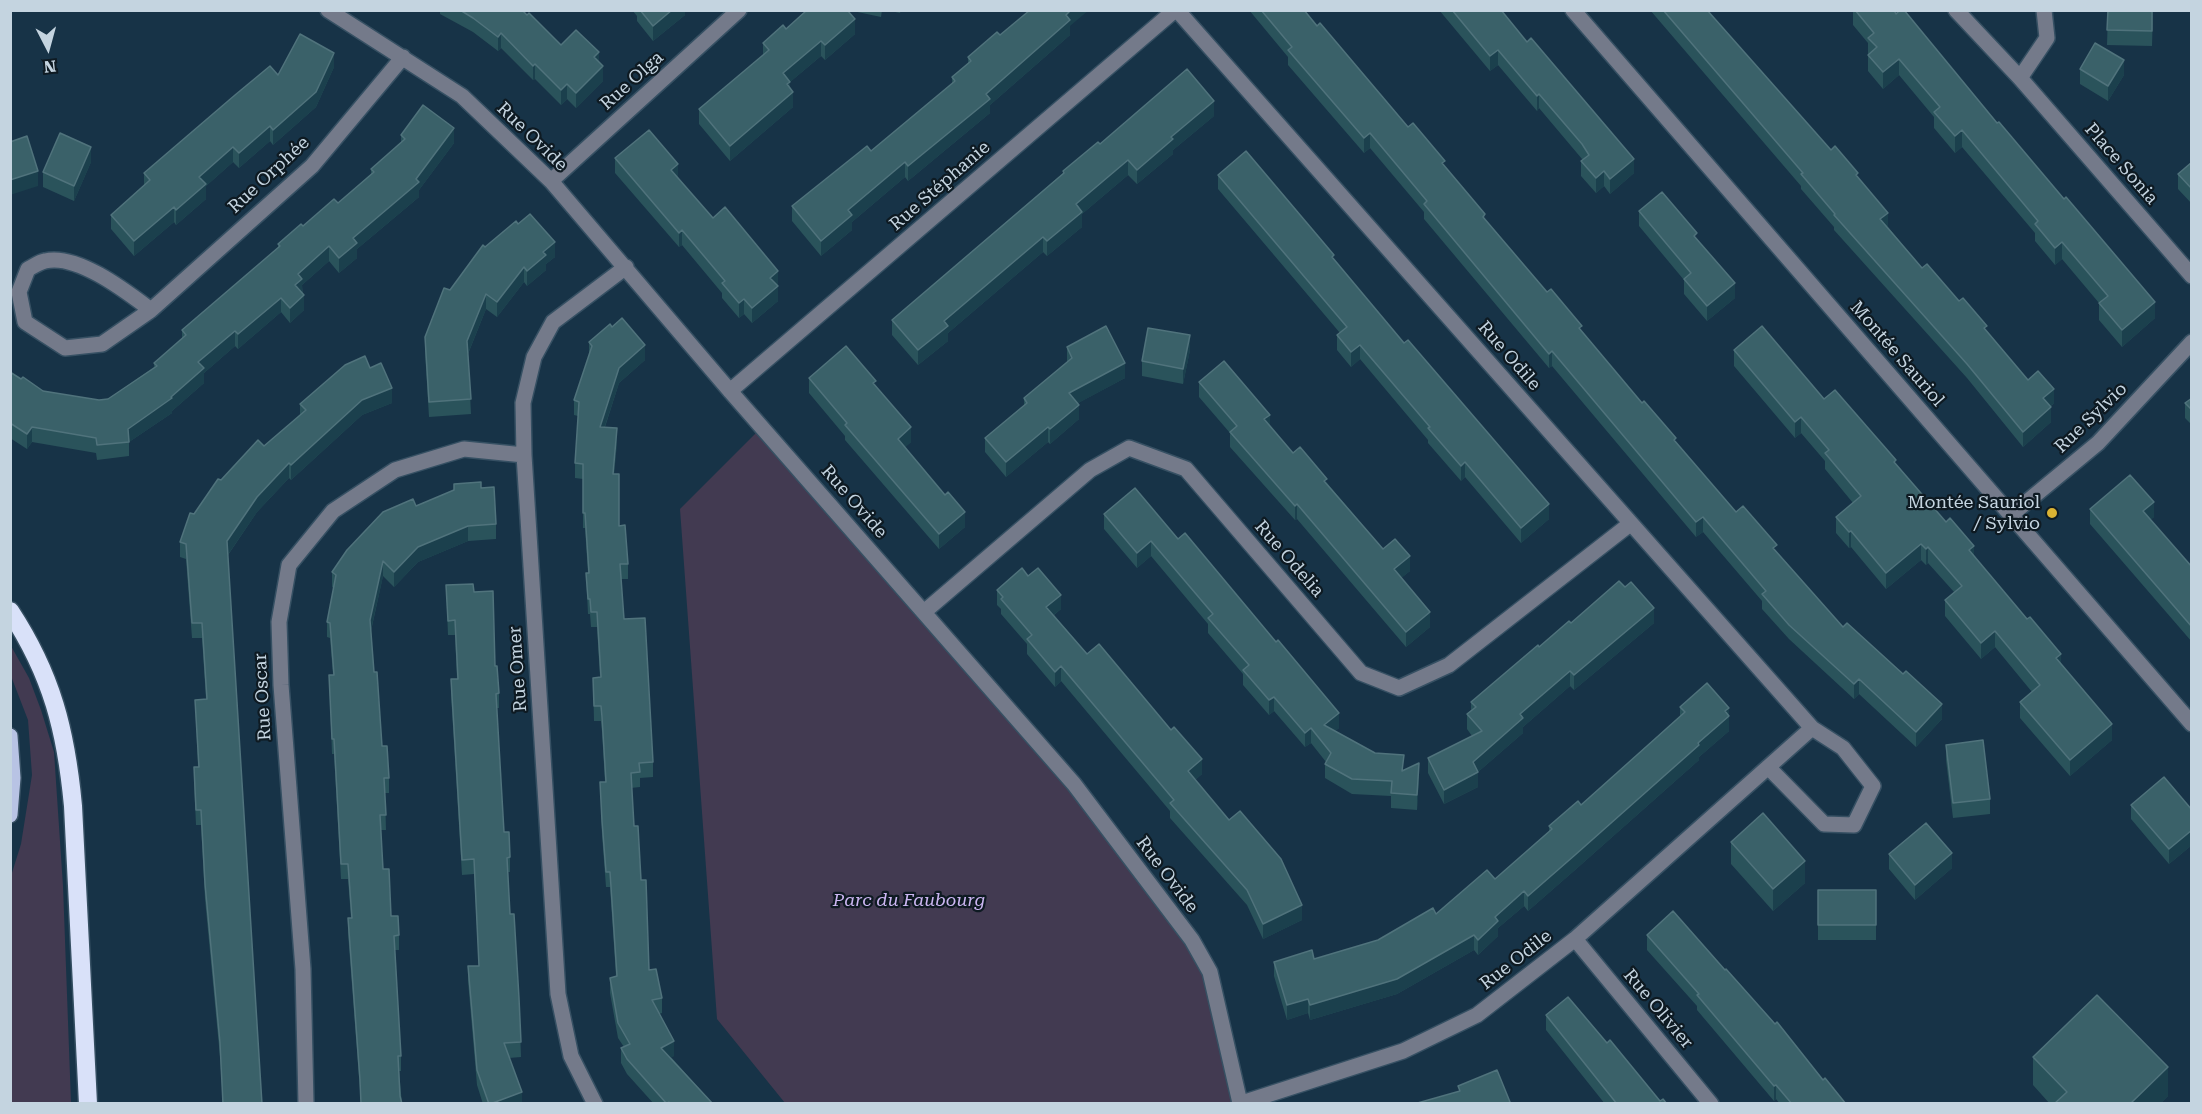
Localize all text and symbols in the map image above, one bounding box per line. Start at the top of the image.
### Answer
north arrow [18,18,78,78]
street label: Rue Olga [596,47,668,115]
text: N [43,56,57,76]
street label: Rue Ovide [492,98,572,176]
street label: Place Sonia [2080,119,2162,209]
street label: Rue Orphée [224,132,314,218]
street label: Rue Stéphanie [885,137,995,235]
street label: Montée Sauriol [1845,297,1949,411]
street label: Rue Odile [1473,317,1545,395]
street label: Rue Sylvio [2050,378,2132,458]
street label: Rue Ovide [816,461,892,543]
place label: Montée Sauriol / Sylvio [1907,492,2040,534]
marker: Montée Sauriol / Sylvio [2045,506,2059,520]
street label: Rue Odelia [1250,516,1328,602]
street label: Rue Omer [504,625,532,713]
street label: Rue Oscar [250,653,276,741]
street label: Rue Ovide [1131,833,1203,917]
park label: Parc du Faubourg [833,890,985,912]
street label: Rue Odile [1476,925,1556,995]
street label: Rue Olivier [1619,965,1697,1053]

